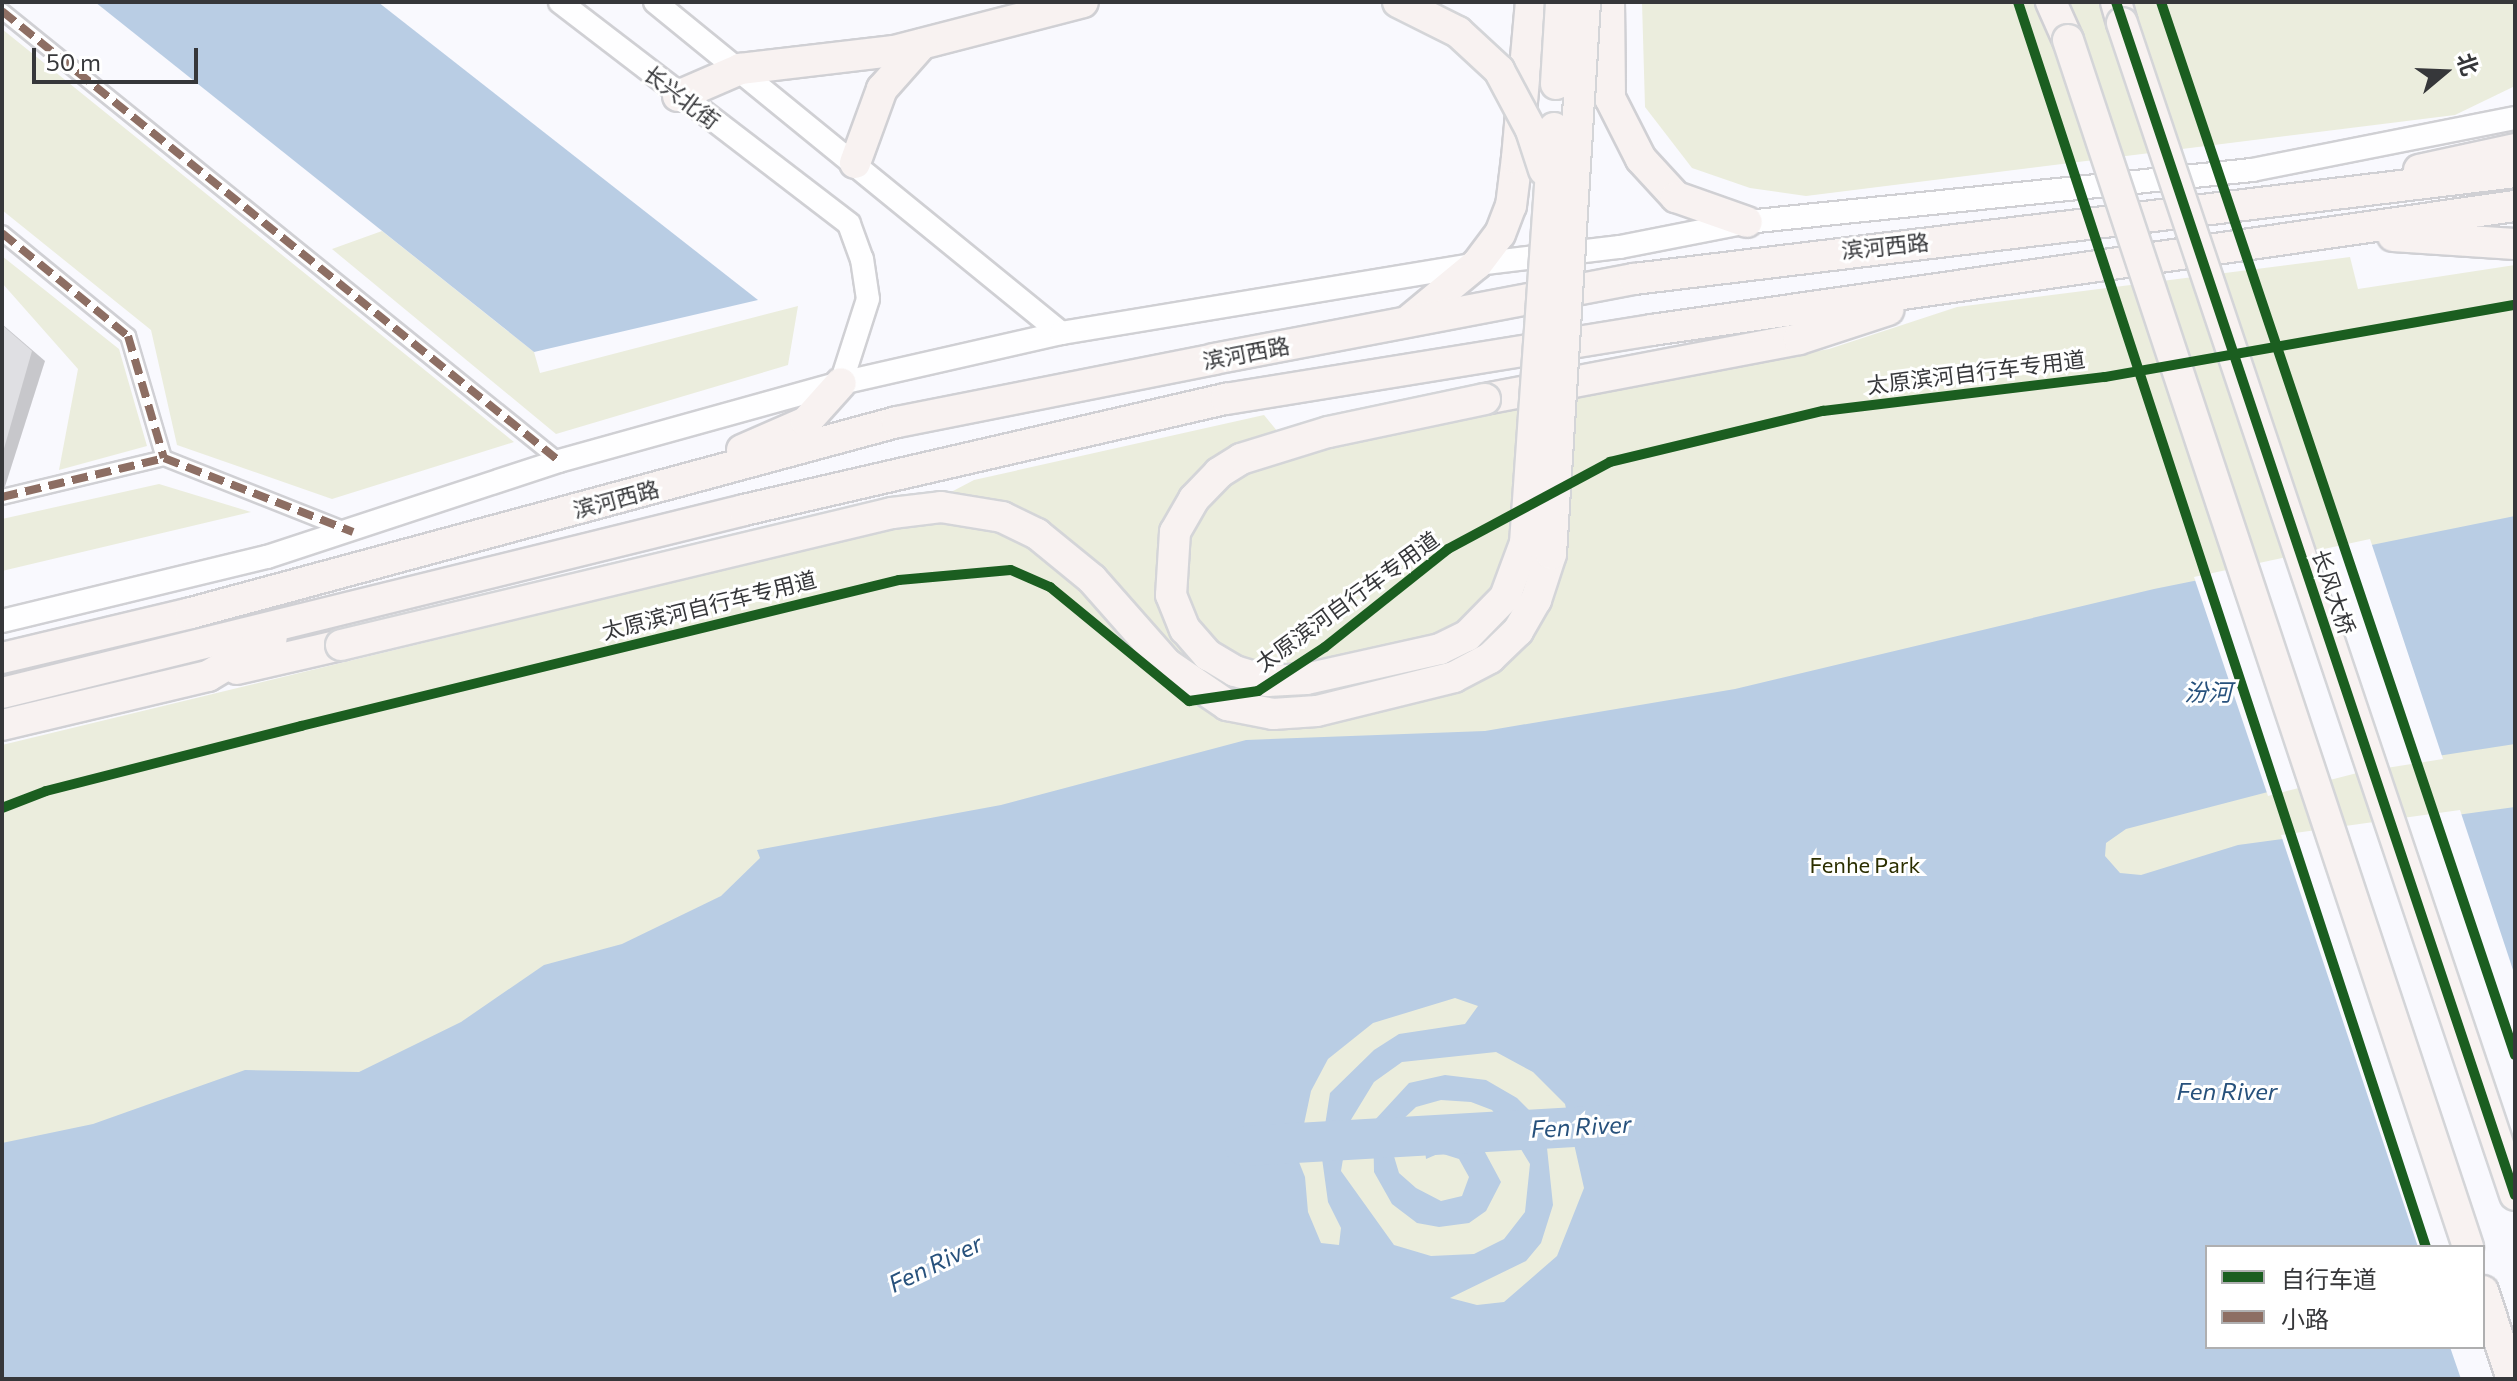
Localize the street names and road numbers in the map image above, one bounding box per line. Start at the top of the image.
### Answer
street label: 长兴北街 [639,60,725,134]
street label: 滨河西路 [1840,228,1930,264]
street label: 滨河西路 [1200,332,1292,374]
street label: 太原滨河自行车专用道 [1865,345,2087,399]
street label: 滨河西路 [570,475,662,523]
street label: 太原滨河自行车专用道 [1250,526,1444,676]
street label: 长风大桥 [2307,546,2361,638]
street label: 太原滨河自行车专用道 [599,566,819,644]

